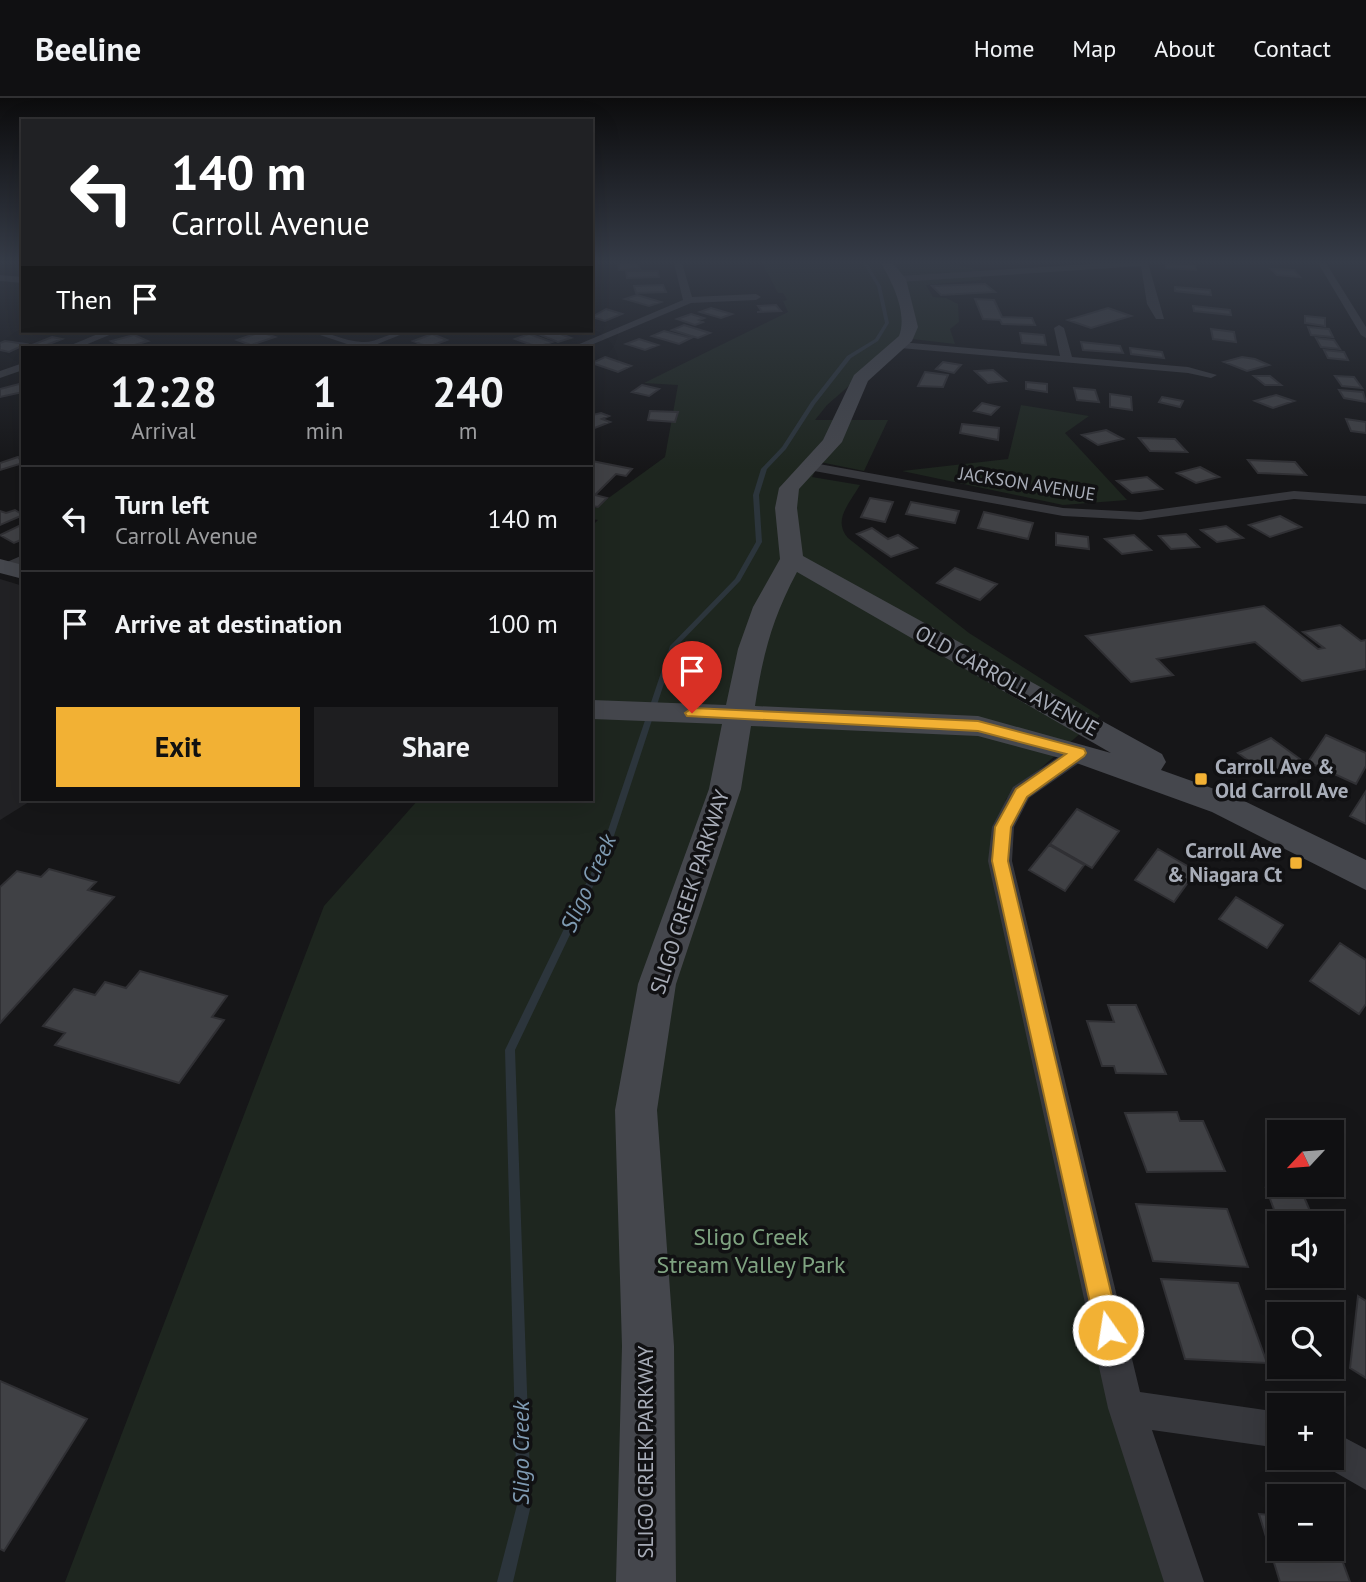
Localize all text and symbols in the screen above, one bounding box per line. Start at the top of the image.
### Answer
text: Beeline [35,27,141,70]
text: Home [974,33,1034,64]
text: Map [1072,33,1116,64]
text: About [1154,33,1215,64]
text: Contact [1253,33,1331,64]
text: 140 m [171,140,306,204]
icon: left [56,147,147,238]
text: Carroll Avenue [171,202,370,244]
icon: arrive [126,280,164,318]
text: Then [56,283,112,316]
text: 12:28 [110,364,217,419]
text: 1 [313,364,336,419]
text: 240 [432,364,504,419]
text: Arrival [131,416,196,445]
text: min [306,416,343,445]
text: m [459,416,477,445]
street label: JACKSON AVENUE [956,461,1097,506]
text: Turn left [115,488,209,521]
icon: left [56,500,94,538]
text: 140 m [487,502,558,535]
text: Carroll Avenue [115,521,258,550]
icon: arrive [56,605,94,643]
text: Arrive at destination [115,607,342,640]
text: 100 m [487,607,558,640]
street label: OLD CARROLL AVENUE [911,619,1104,742]
pin [662,641,722,713]
icon: arrive [673,652,711,690]
button: Exit [56,707,300,787]
button: Share [314,707,558,787]
place label: Carroll Ave & Old Carroll Ave [1215,753,1348,804]
marker: Carroll Ave & Old Carroll Ave [1193,771,1209,787]
street label: SLIGO CREEK PARKWAY [644,786,735,997]
water label: Sligo Creek [553,828,623,936]
place label: Carroll Ave & Niagara Ct [1167,837,1283,888]
marker: Carroll Ave & Niagara Ct [1288,855,1304,871]
north arrow [1267,1120,1344,1197]
map controls [1267,1120,1344,1561]
button: sound [1267,1211,1344,1288]
park label: Sligo Creek Stream Valley Park [656,1221,846,1280]
position arrow [1071,1293,1145,1367]
button: search [1267,1302,1344,1379]
street label: SLIGO CREEK PARKWAY [632,1345,659,1559]
button: + [1267,1393,1344,1470]
water label: Sligo Creek [506,1399,535,1505]
button: − [1267,1484,1344,1561]

